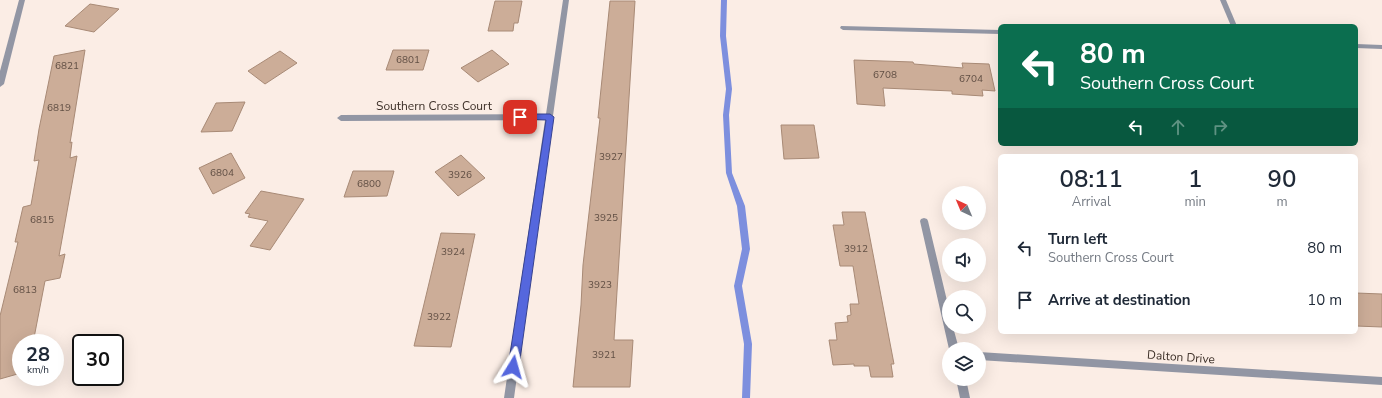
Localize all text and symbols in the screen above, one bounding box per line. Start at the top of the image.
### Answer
text: 80 m [1080,35,1146,73]
icon: left [1014,40,1066,92]
house number: 6801 [396,53,420,67]
house number: 6821 [55,59,79,73]
house number: 6708 [873,68,897,82]
text: Southern Cross Court [1080,71,1254,95]
house number: 6704 [959,72,983,86]
street label: Southern Cross Court [376,98,493,114]
pin [503,100,537,134]
house number: 6819 [47,101,71,115]
icon: arrive [509,106,531,128]
icon: left [1125,116,1147,138]
icon: ahead [1167,116,1189,138]
icon: right [1209,116,1231,138]
house number: 3927 [599,150,623,164]
text: 08:11 [1060,163,1123,195]
text: 1 [1188,163,1202,195]
text: 90 [1268,163,1296,195]
house number: 6804 [210,166,234,180]
house number: 3926 [448,168,472,182]
house number: 6800 [357,177,381,191]
north arrow [942,186,986,230]
map controls [942,186,986,386]
text: Arrival [1072,193,1111,211]
text: min [1184,193,1206,211]
text: m [1276,193,1288,211]
house number: 3925 [594,211,618,225]
house number: 6815 [30,213,54,227]
text: Turn left [1048,229,1107,249]
icon: left [1014,237,1036,259]
button: sound [942,238,986,282]
text: 80 m [1307,238,1342,258]
house number: 3912 [844,242,868,256]
house number: 3924 [441,245,465,259]
text: Southern Cross Court [1048,249,1174,267]
house number: 3923 [588,278,612,292]
house number: 6813 [13,283,37,297]
icon: arrive [1014,289,1036,311]
button: search [942,290,986,334]
text: Arrive at destination [1048,290,1191,310]
text: 10 m [1307,290,1342,310]
house number: 3922 [427,310,451,324]
speed limit sign: 30 [72,334,124,386]
text: 28 [26,341,50,368]
button: layers [942,342,986,386]
position arrow [492,346,534,388]
street label: Dalton Drive [1147,347,1215,367]
house number: 3921 [592,348,616,362]
text: km/h [27,363,49,377]

